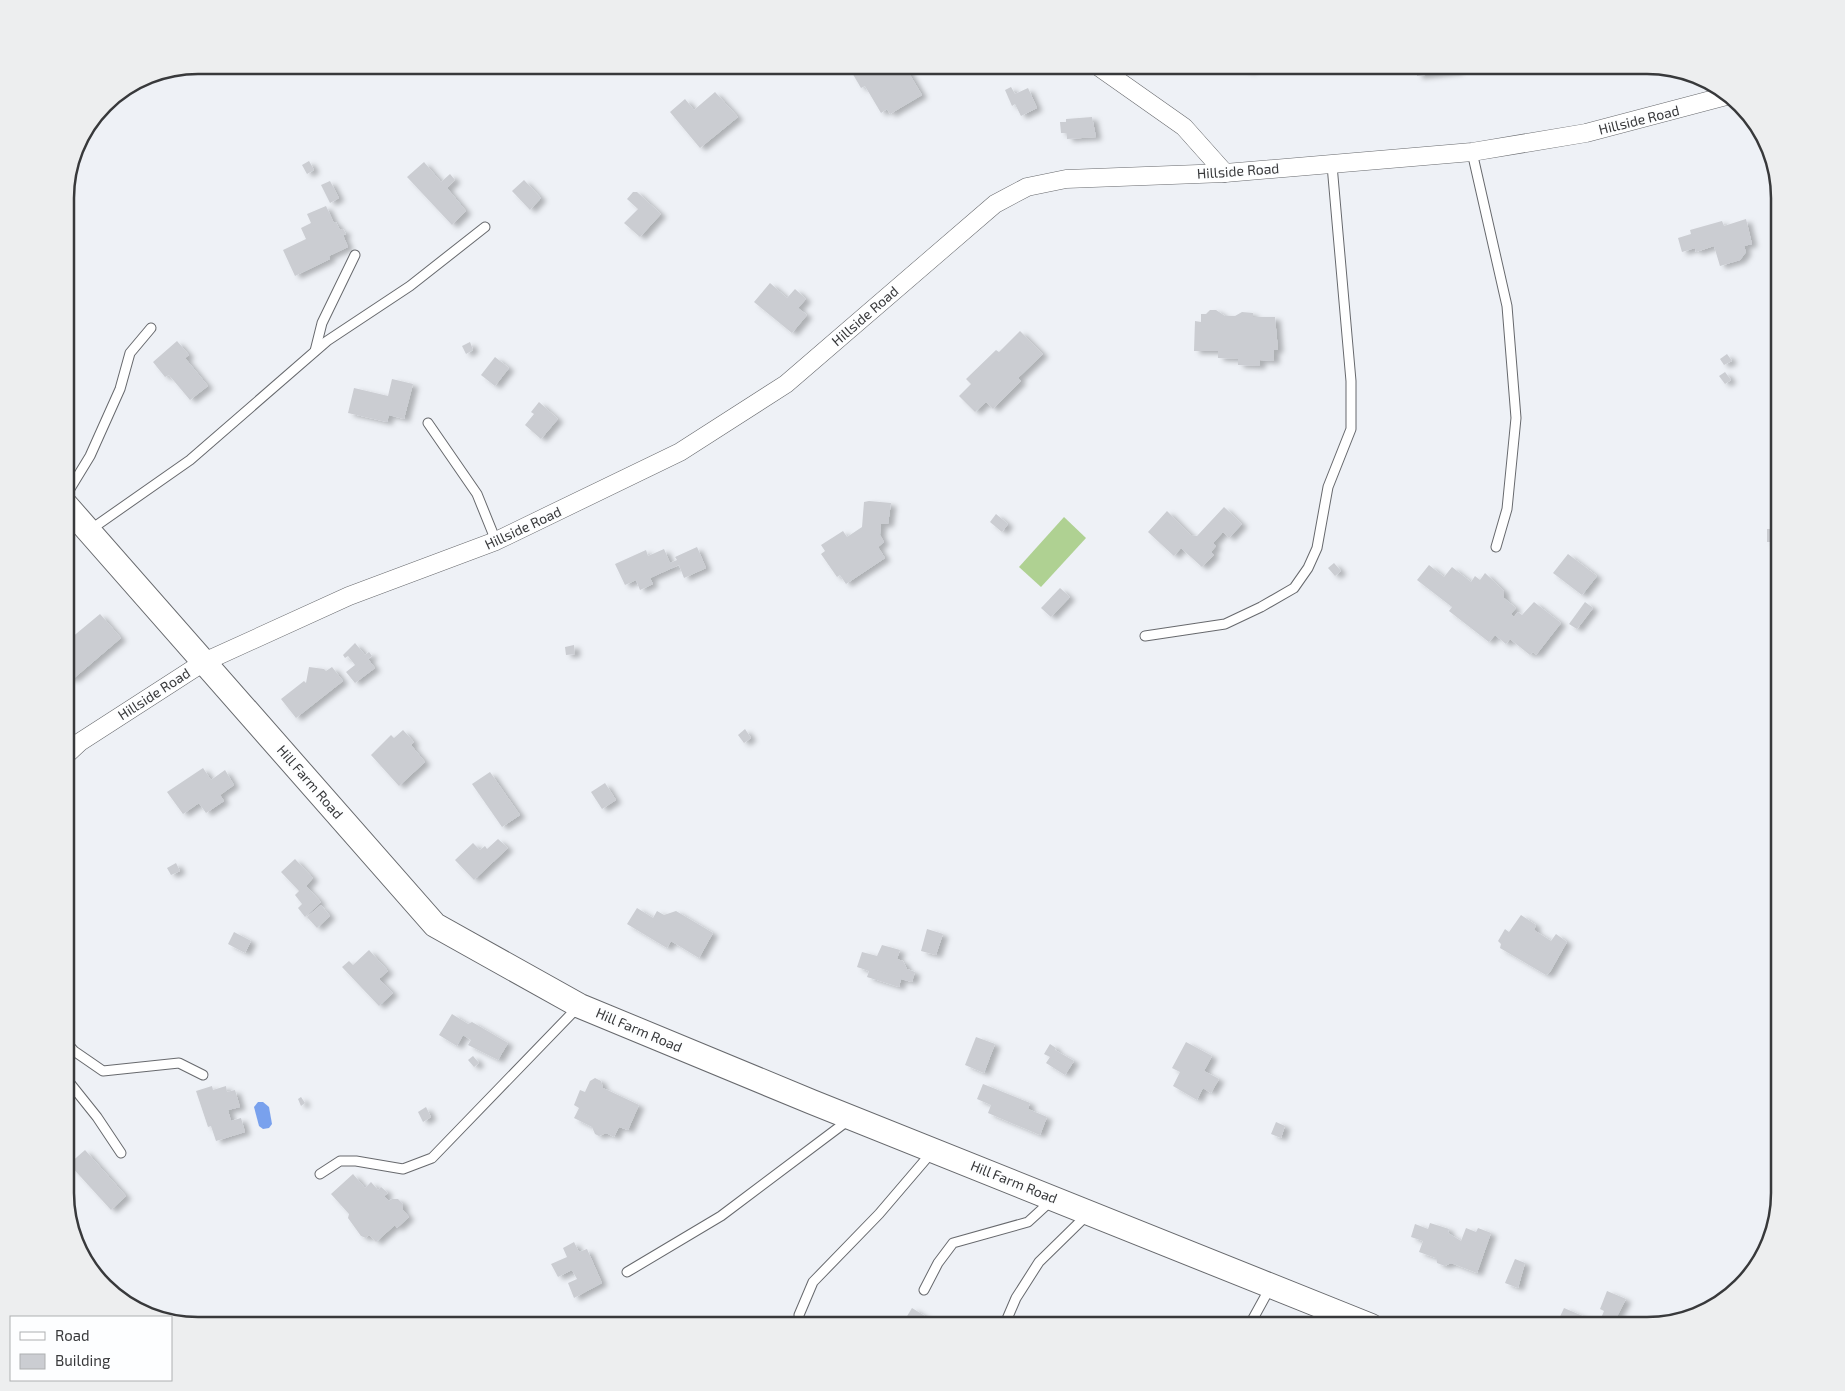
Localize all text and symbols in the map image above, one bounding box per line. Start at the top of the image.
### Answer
street label: Hillside Road [1597,101,1681,138]
street label: Hillside Road [1196,159,1280,182]
street label: Hillside Road [828,282,901,349]
street label: Hillside Road [482,502,564,553]
street label: Hillside Road [114,664,193,723]
street label: Hill Farm Road [274,741,347,822]
street label: Hill Farm Road [593,1004,685,1055]
street label: Hill Farm Road [968,1156,1060,1207]
legend [10,1316,172,1381]
text: Road [55,1326,90,1344]
text: Building [55,1351,111,1369]

